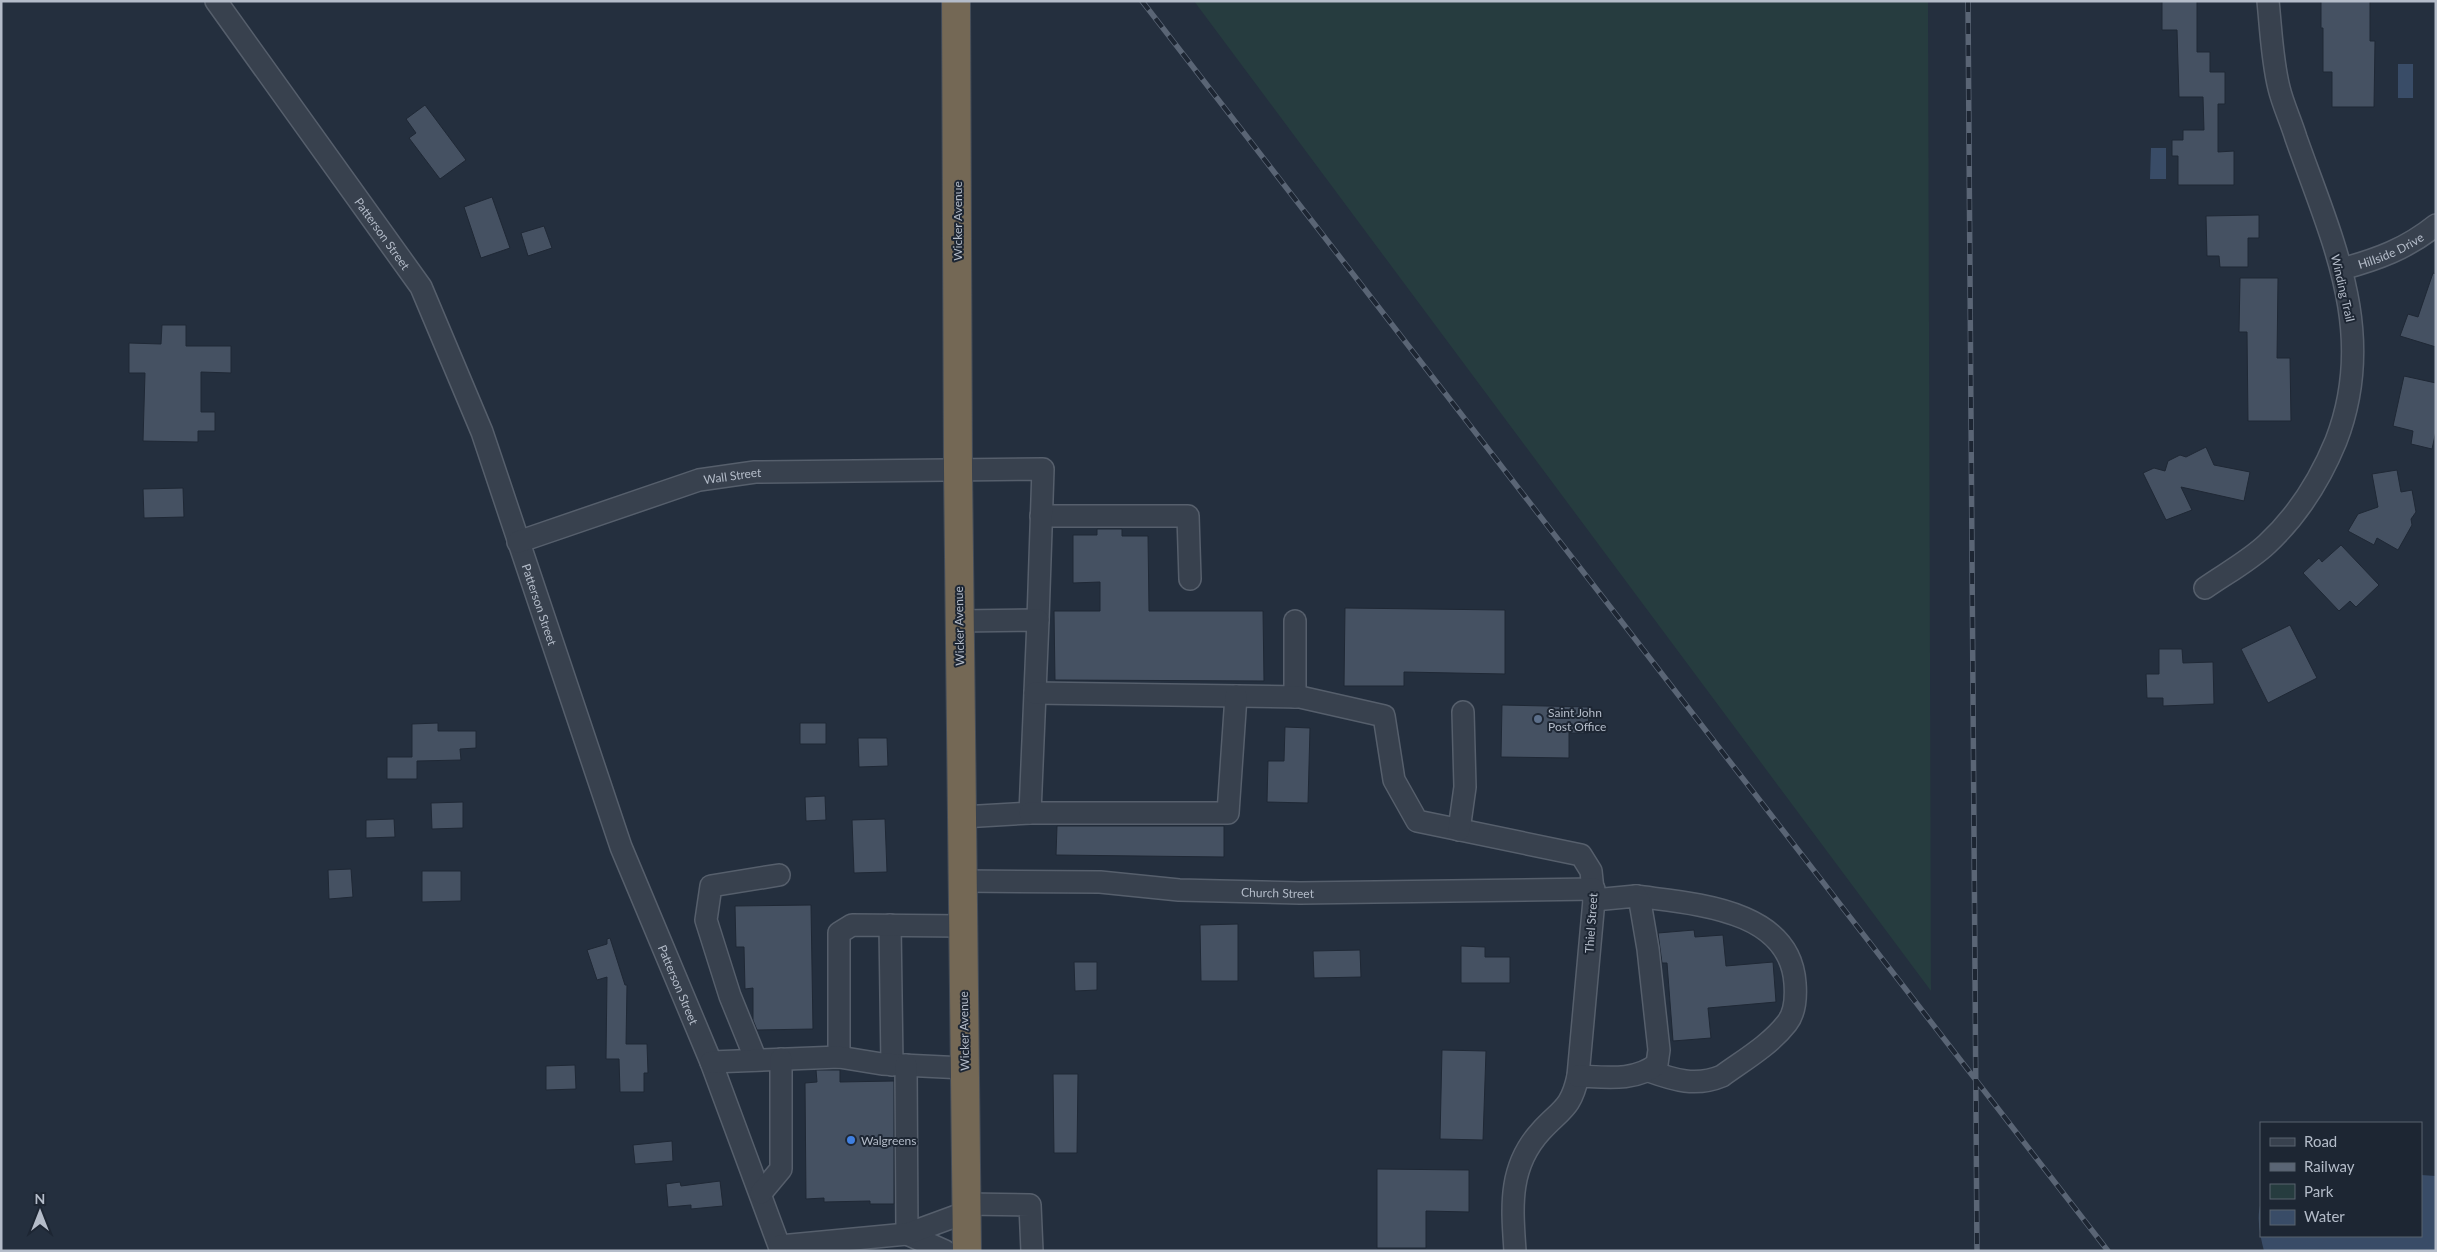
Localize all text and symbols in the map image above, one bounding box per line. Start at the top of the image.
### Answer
street label: Wicker Avenue [950,181,965,261]
street label: Patterson Street [352,194,414,273]
street label: Hillside Drive [2356,229,2426,271]
street label: Winding Trail [2328,253,2358,323]
street label: Wall Street [703,464,762,487]
street label: Patterson Street [519,562,561,648]
street label: Wicker Avenue [951,586,967,666]
place label: Saint John Post Office [1548,705,1606,734]
marker: Saint John Post Office [1532,713,1544,725]
street label: Church Street [1241,884,1315,901]
street label: Thiel Street [1581,892,1601,954]
street label: Patterson Street [655,942,702,1027]
street label: Wicker Avenue [956,991,972,1071]
legend [2260,1122,2422,1237]
text: Road [2304,1132,2337,1150]
place label: Walgreens [861,1133,916,1148]
marker: Walgreens [845,1134,857,1146]
text: Railway [2304,1157,2355,1175]
text: Park [2304,1182,2334,1200]
north arrow [15,1187,65,1237]
text: N [35,1190,45,1207]
text: Water [2304,1207,2345,1225]

